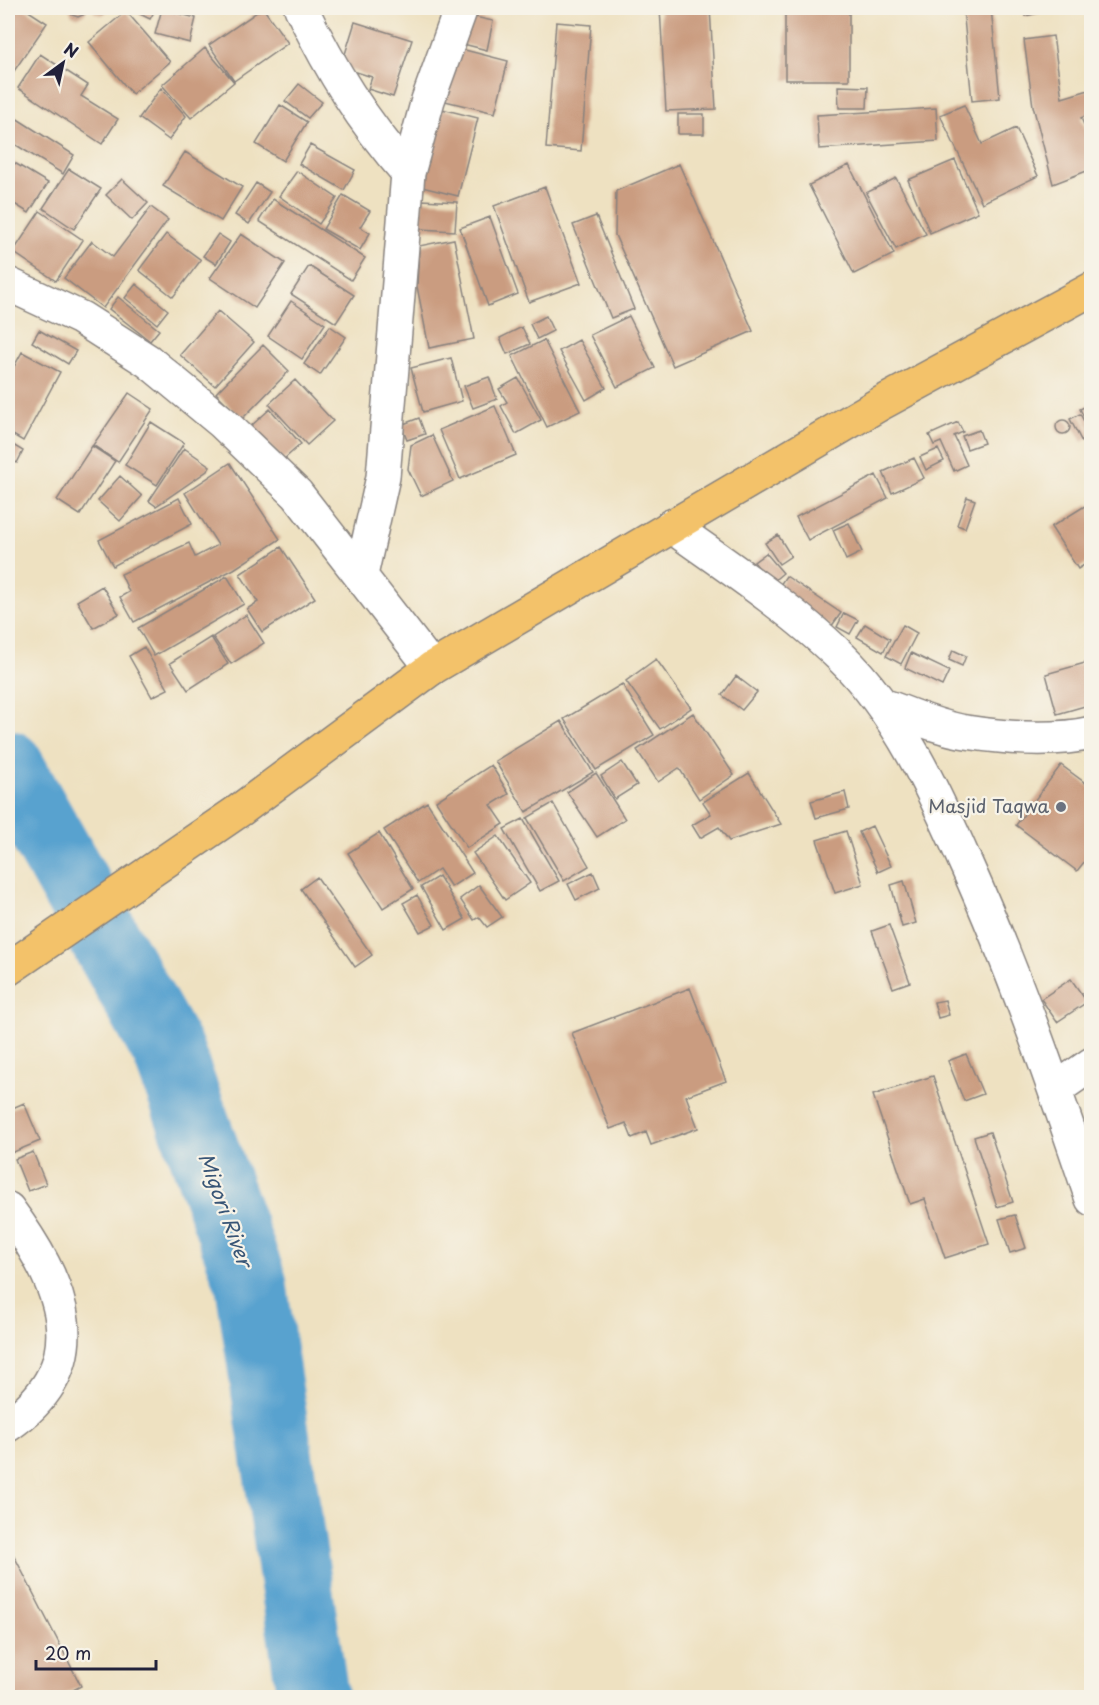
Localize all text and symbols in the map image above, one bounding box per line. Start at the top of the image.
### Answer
north arrow [33,33,93,93]
text: N [60,36,84,63]
place label: Masjid Taqwa [928,792,1049,819]
marker: Masjid Taqwa [1054,800,1068,814]
water label: Migori River [191,1148,262,1274]
scale bar [36,1633,156,1671]
text: 20 m [45,1639,91,1666]

